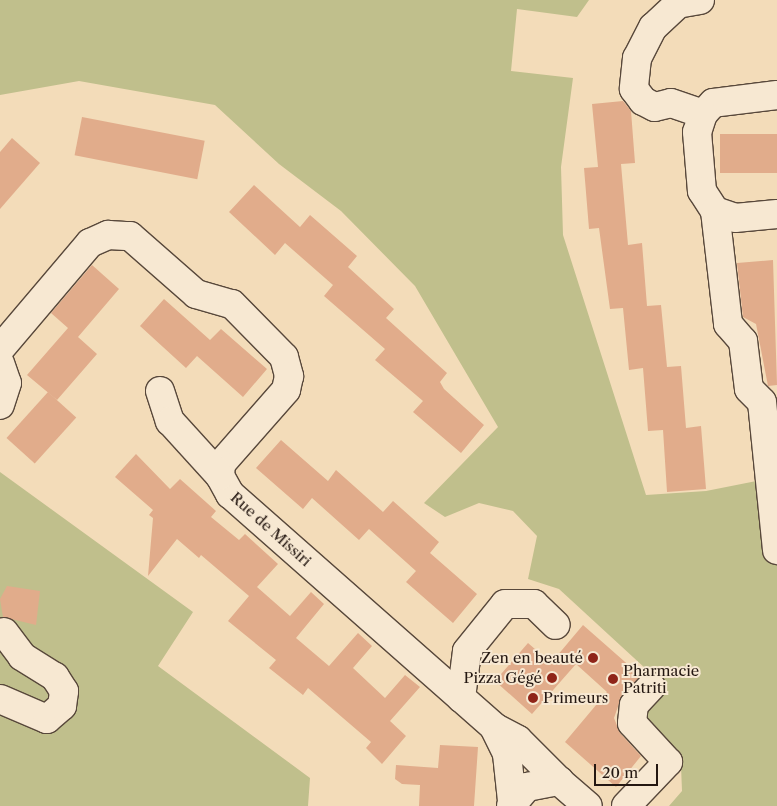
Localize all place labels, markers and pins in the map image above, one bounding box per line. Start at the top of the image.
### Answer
place label: Zen en beauté [481,649,583,667]
marker: Zen en beauté [587,652,599,664]
place label: Pharmacie Patriti [623,661,699,696]
place label: Pizza Gégé [463,669,542,687]
marker: Pizza Gégé [546,672,558,684]
marker: Pharmacie Patriti [607,673,619,685]
place label: Primeurs [543,689,608,707]
marker: Primeurs [527,692,539,704]

